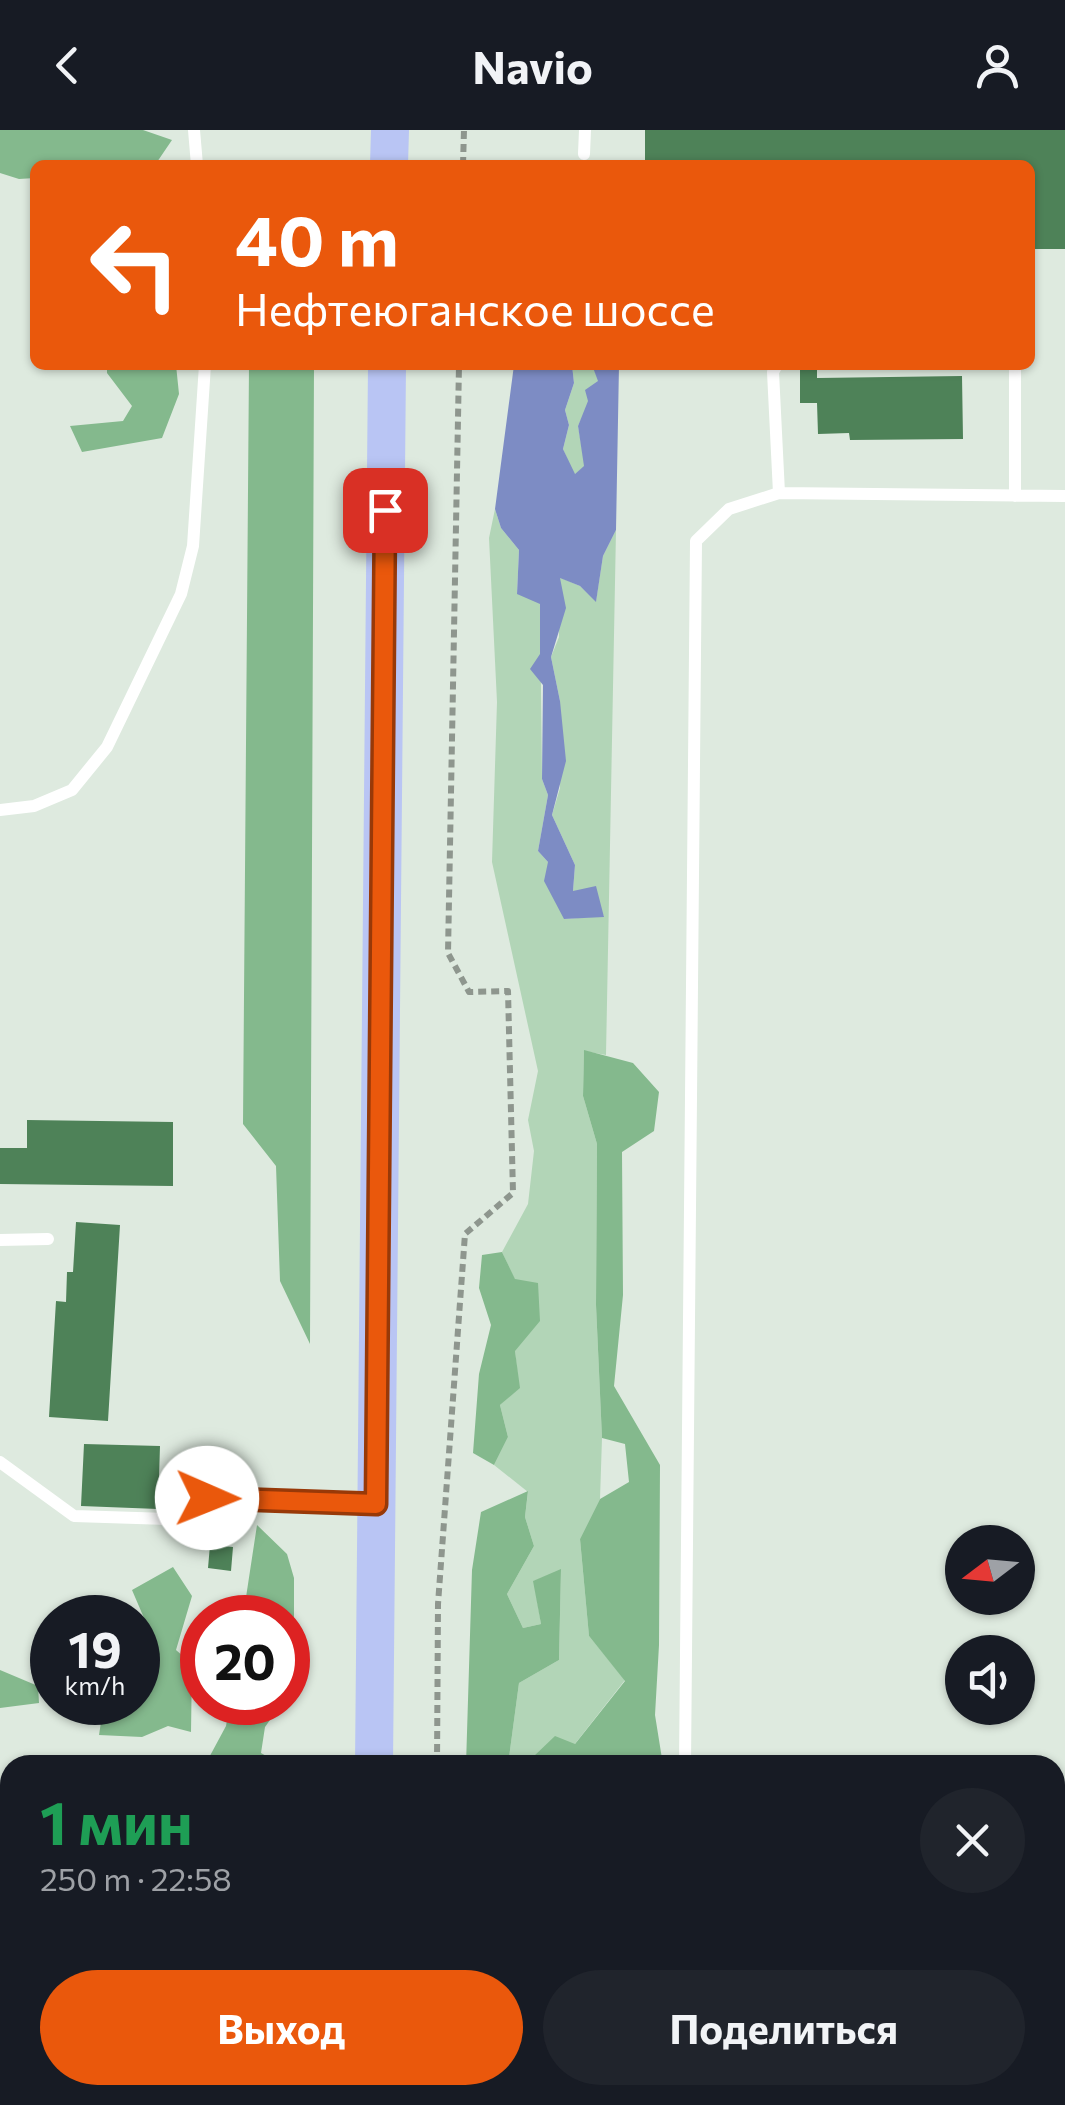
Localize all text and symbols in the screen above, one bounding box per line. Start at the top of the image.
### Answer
icon: back [40,38,95,93]
text: Navio [472,38,593,93]
icon: person [970,38,1025,93]
text: 40 m [235,195,399,280]
icon: left [70,200,200,330]
text: Нефтеюганское шоссе [235,280,715,335]
pin [343,468,428,553]
icon: arrive [358,483,413,538]
position arrow [155,1446,259,1550]
north arrow [945,1525,1035,1615]
map controls [945,1525,1035,1725]
speed limit sign: 20 [180,1595,310,1725]
text: 19 [68,1617,122,1678]
button: sound [945,1635,1035,1725]
text: km/h [65,1670,125,1700]
text: 1 мин [40,1784,193,1857]
button: close [920,1788,1025,1893]
text: 250 m · 22:58 [40,1858,232,1898]
button: Выход [40,1970,523,2085]
button: Поделиться [543,1970,1025,2085]

